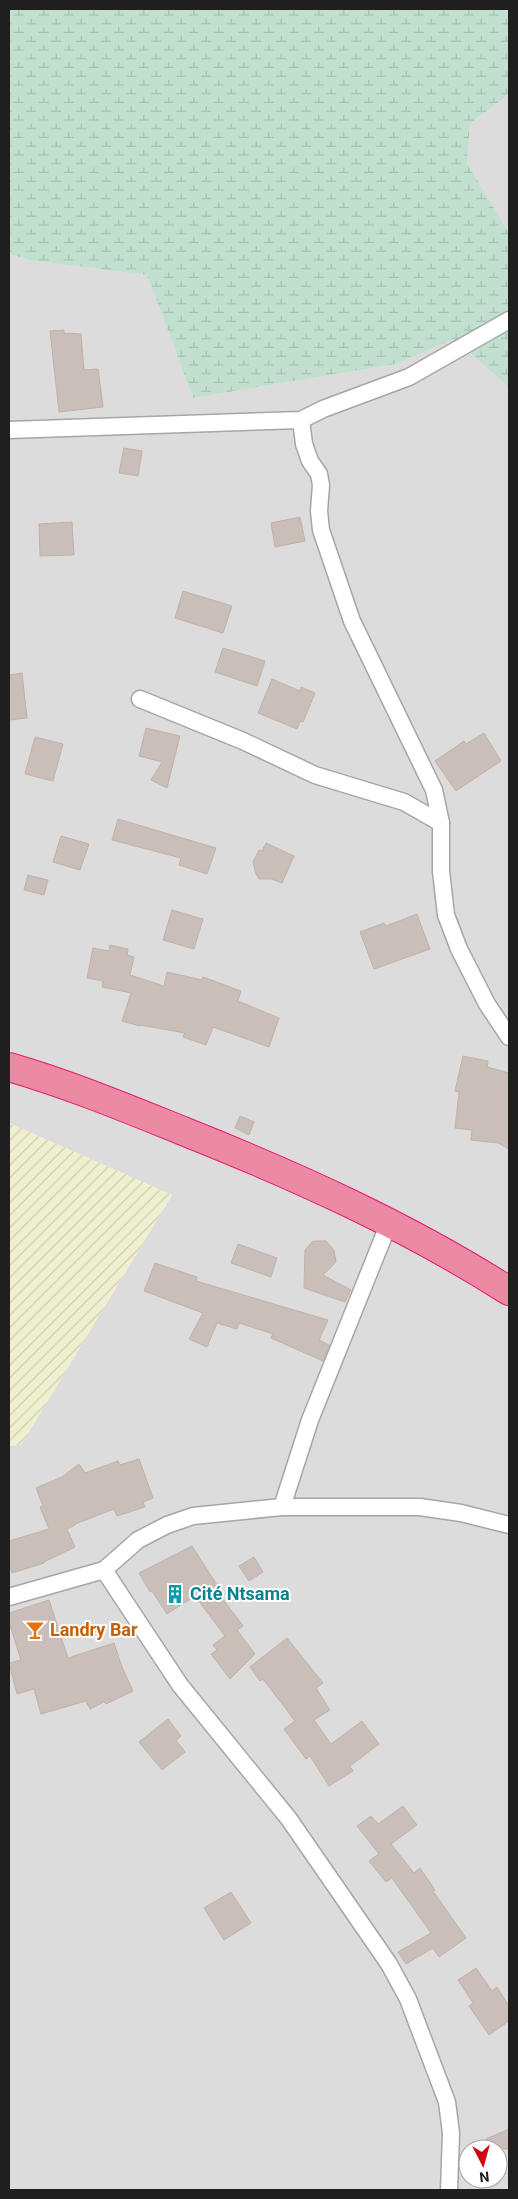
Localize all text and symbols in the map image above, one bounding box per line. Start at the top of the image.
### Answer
building icon: Cité Ntsama [164,1583,186,1605]
place label: Cité Ntsama [190,1583,290,1604]
bar icon: Landry Bar [24,1619,46,1641]
place label: Landry Bar [50,1619,138,1640]
north arrow [458,2139,508,2189]
text: N [479,2168,490,2185]

